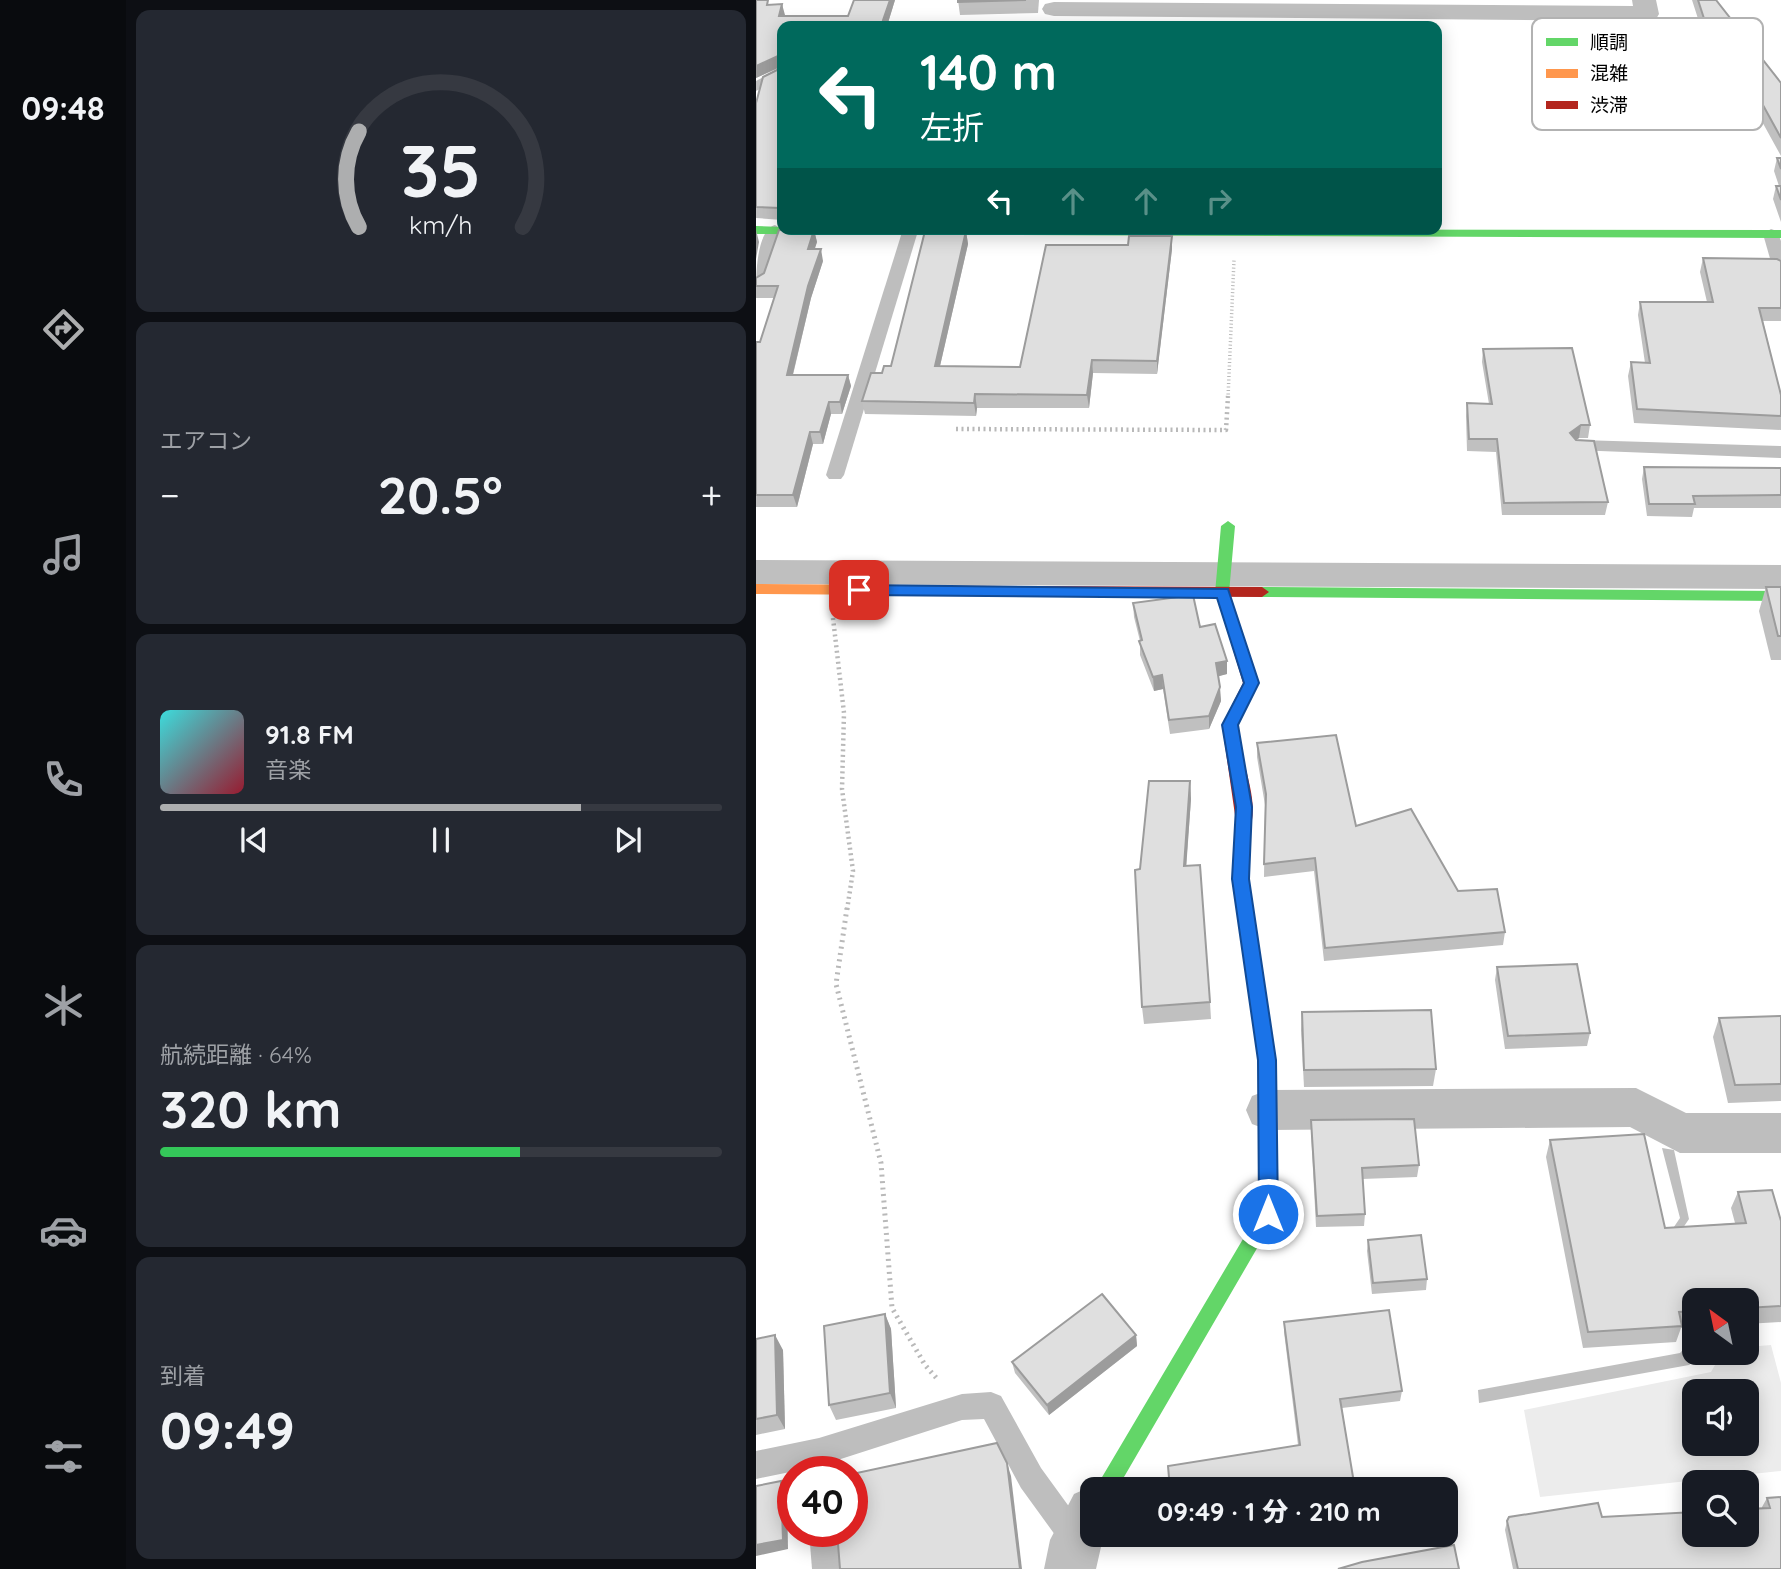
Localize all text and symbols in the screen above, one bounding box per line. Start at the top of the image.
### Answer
legend [1532,18,1763,130]
text: 順調 [1590,30,1628,54]
text: 140 m [920,41,1057,102]
icon: left [805,49,896,140]
text: 混雑 [1590,61,1628,85]
text: 09:48 [22,88,104,128]
text: 渋滞 [1590,93,1628,117]
text: 左折 [920,107,984,147]
text: 35 [400,124,482,215]
icon: left [981,182,1019,220]
icon: ahead [1054,182,1092,220]
icon: ahead [1127,182,1165,220]
icon: right [1200,182,1238,220]
text: km/h [409,209,473,240]
icon: directions [39,305,88,354]
text: エアコン [160,426,252,455]
text: 20.5° [378,462,503,527]
text: − [160,471,180,519]
text: + [701,471,722,519]
icon: music [39,530,88,579]
pin [829,560,889,620]
icon: arrive [840,571,878,609]
text: 91.8 FM [265,718,354,751]
icon: phone [39,755,88,804]
text: 音楽 [265,755,311,784]
icon: previous [235,821,273,859]
icon: pause [422,821,460,859]
icon: next [609,821,647,859]
icon: climate [39,981,88,1030]
text: 航続距離 · 64% [160,1040,312,1069]
text: 320 km [160,1076,342,1141]
position arrow [1231,1177,1305,1251]
icon: car [39,1206,88,1255]
north arrow [1682,1288,1759,1365]
map controls [1682,1288,1759,1547]
text: 到着 [160,1361,206,1390]
button: sound [1682,1379,1759,1456]
text: 09:49 [160,1397,295,1462]
icon: filters [39,1432,88,1481]
speed limit sign: 40 [777,1456,868,1547]
button: search [1682,1470,1759,1547]
text: 09:49 · 1 分 · 210 m [1157,1495,1381,1528]

